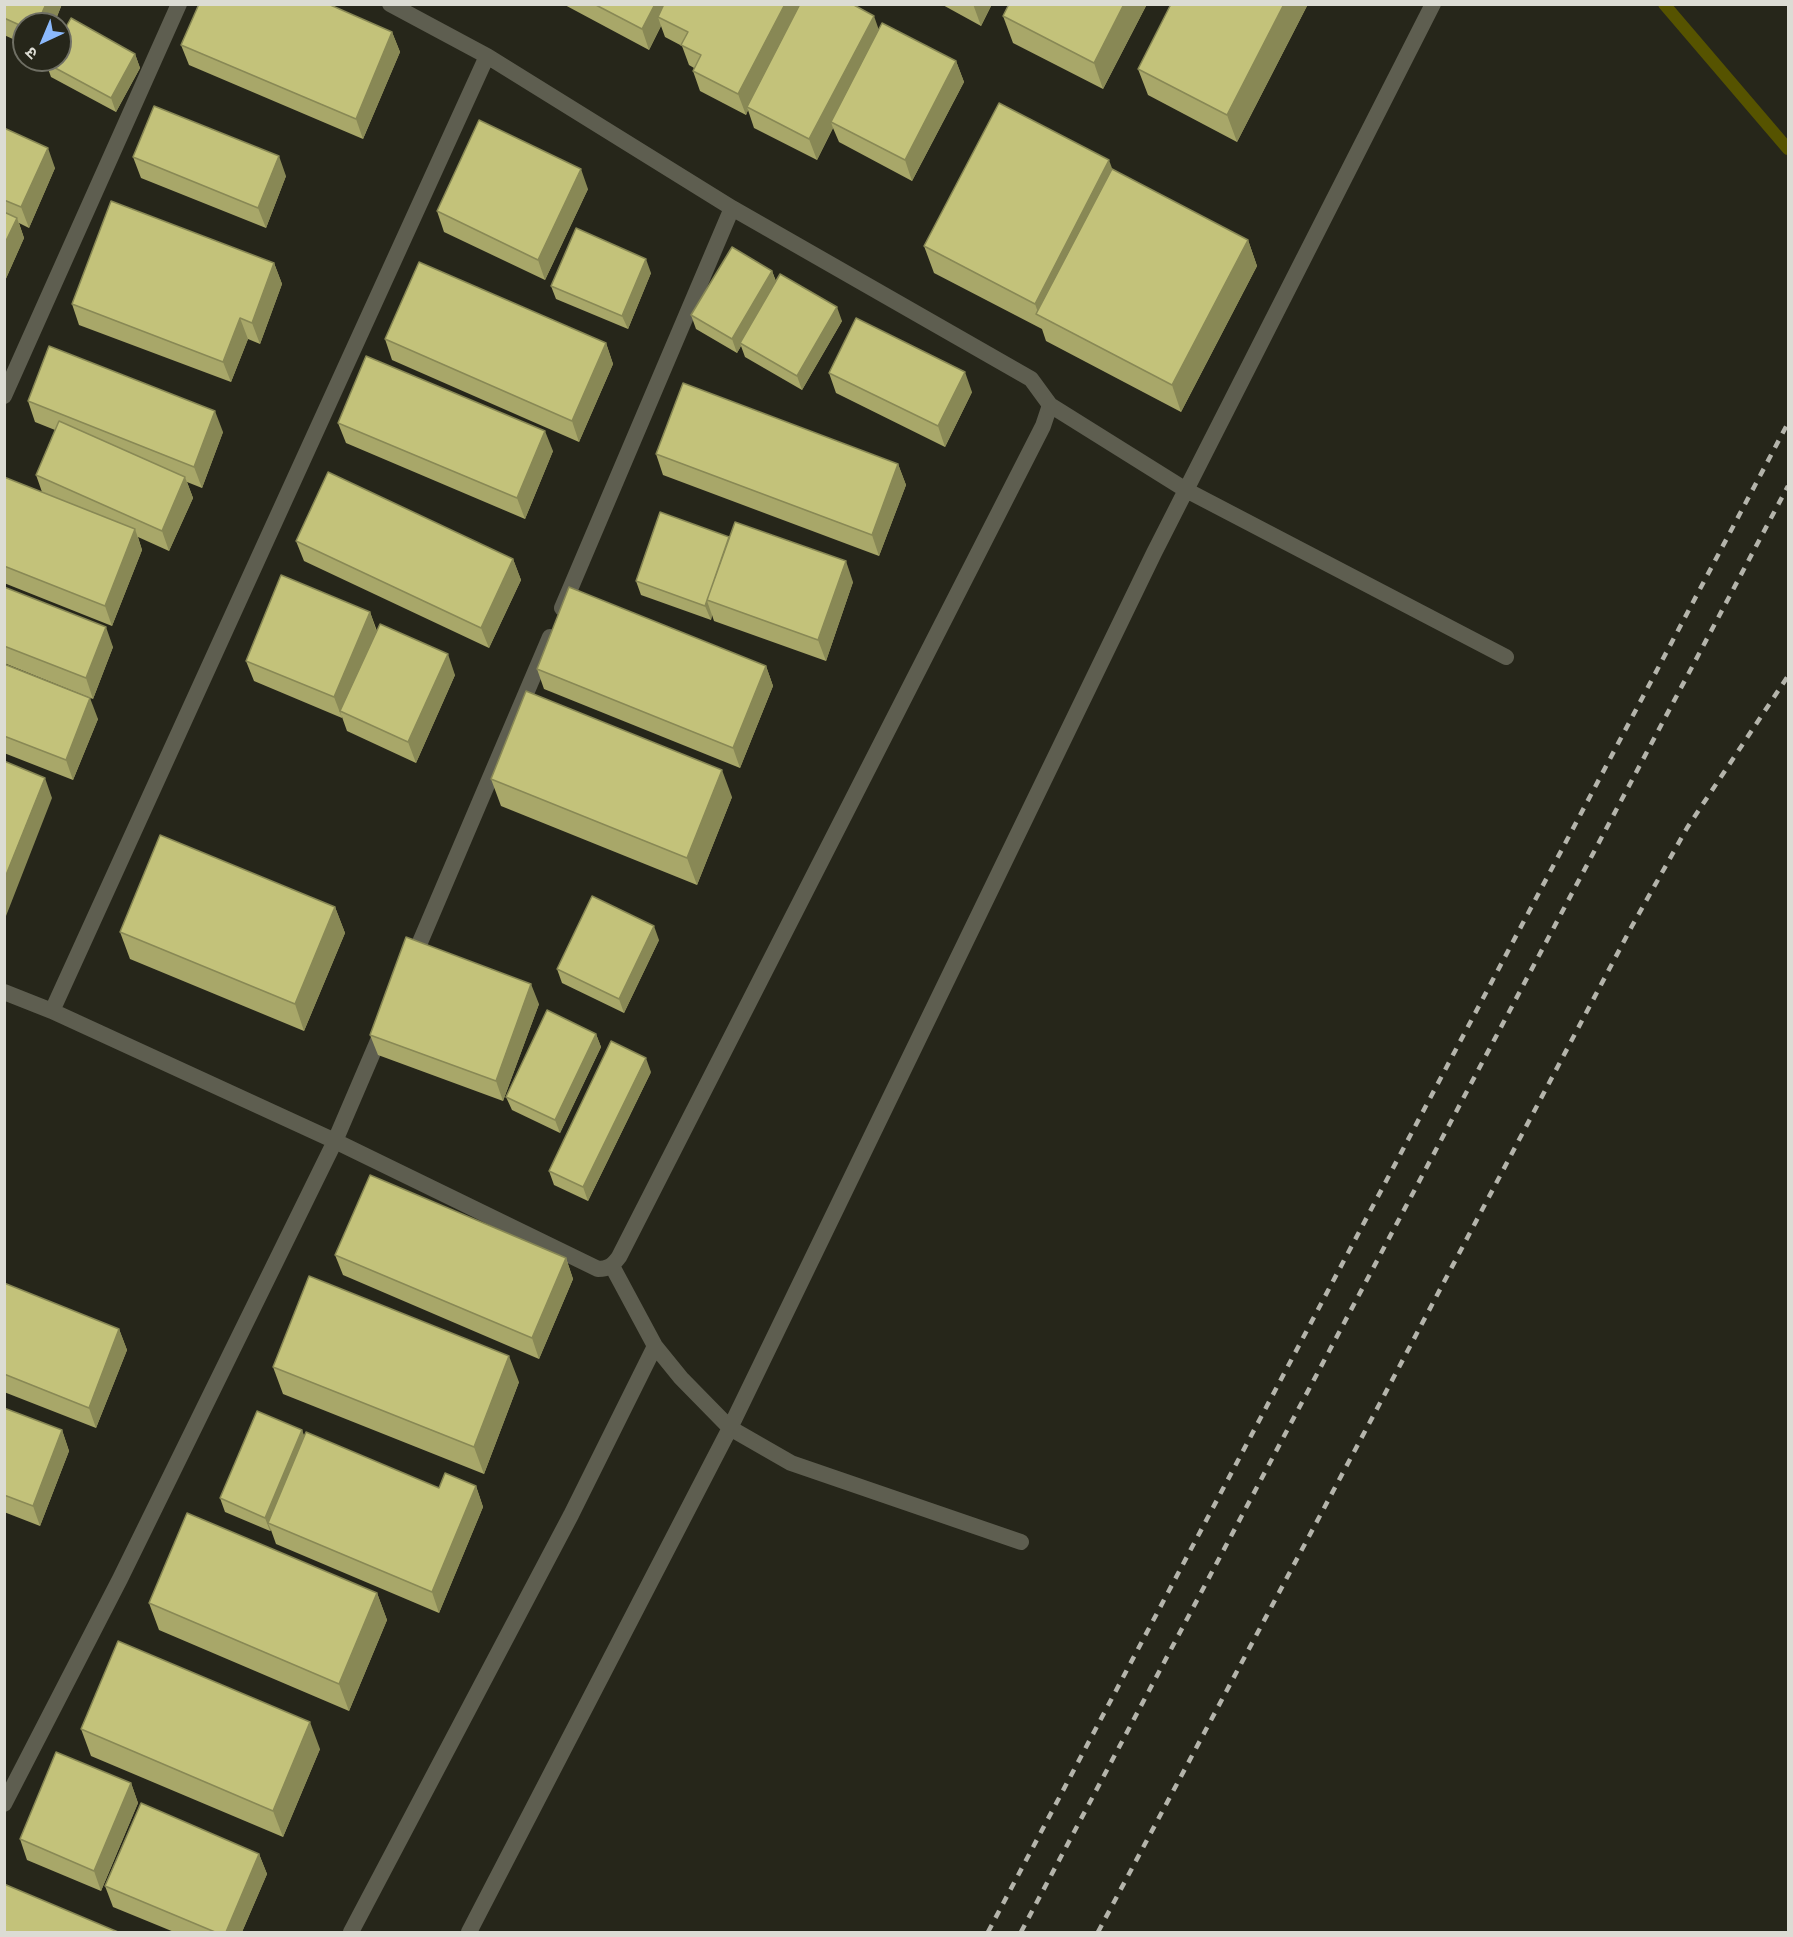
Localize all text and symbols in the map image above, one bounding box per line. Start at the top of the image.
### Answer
north arrow [12,12,72,72]
text: उ [21,43,41,64]

